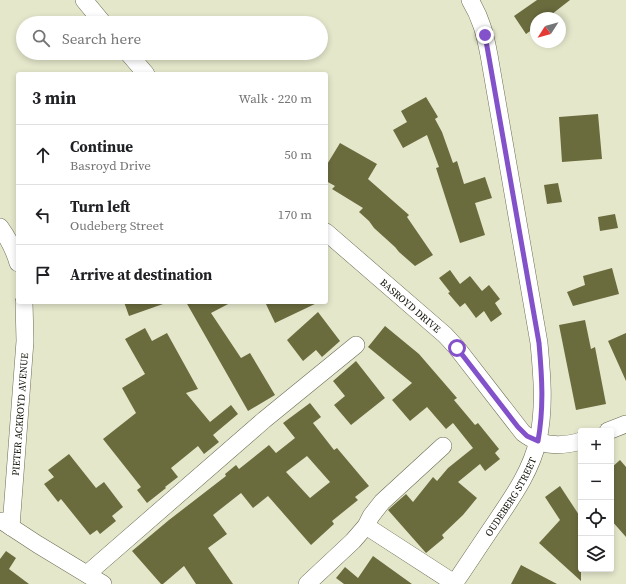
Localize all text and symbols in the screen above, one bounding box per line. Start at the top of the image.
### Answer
north arrow [530,12,566,48]
search box [16,16,328,60]
route end [476,26,494,44]
icon: search [30,27,52,49]
text: Search here [62,28,141,49]
text: 3 min [32,86,76,110]
text: Walk · 220 m [239,90,312,107]
text: Continue [70,136,133,157]
icon: ahead [32,144,54,166]
text: 50 m [284,146,312,163]
text: Basroyd Drive [70,157,151,174]
text: Turn left [70,196,130,217]
icon: left [32,204,54,226]
text: 170 m [278,206,312,223]
text: Oudeberg Street [70,217,163,234]
icon: arrive [32,264,54,286]
text: Arrive at destination [70,264,212,285]
street label: BASROYD DRIVE [378,275,444,335]
route start [448,339,466,357]
street label: PIETER ACKROYD AVENUE [8,352,31,476]
map controls [578,428,614,572]
button: + [578,428,614,464]
street label: OUDEBERG STREET [482,455,539,539]
button: − [578,464,614,500]
button: locate [578,500,614,536]
button: layers [578,536,614,572]

